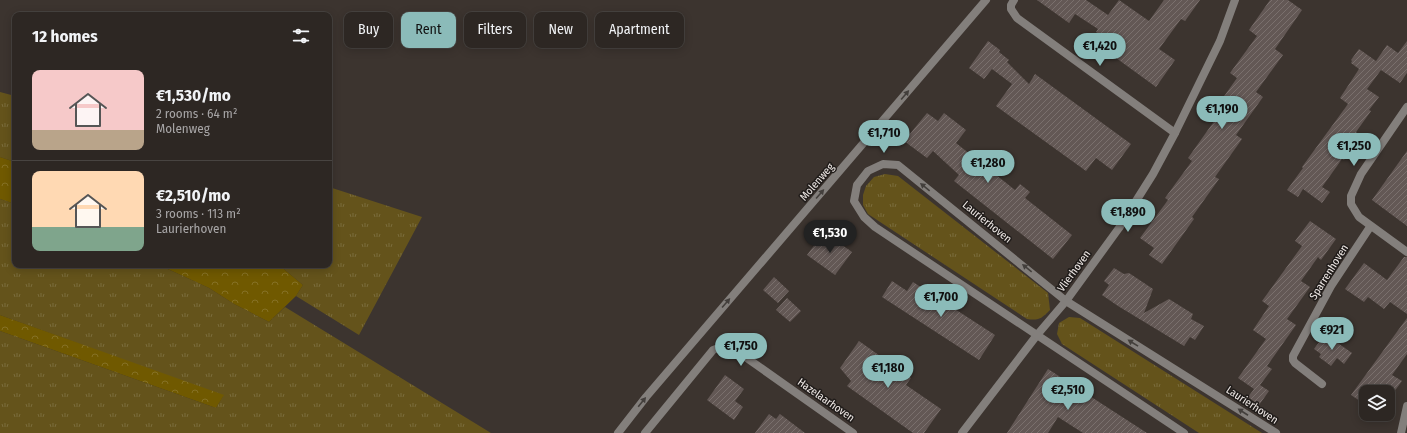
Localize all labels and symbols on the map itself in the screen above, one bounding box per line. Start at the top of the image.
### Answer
pin: €1,420 [1067,33,1133,67]
one-way arrow [900,90,909,101]
pin: €1,190 [1189,96,1255,130]
pin: €1,710 [851,120,917,154]
pin: €1,250 [1321,133,1387,167]
pin: €1,280 [955,150,1021,184]
street label: Molenweg [797,160,837,203]
one-way arrow [920,183,931,191]
one-way arrow [816,189,825,200]
street label: Laurierhoven [960,198,1014,246]
pin: €1,890 [1095,199,1161,233]
pin: €1,530 [797,220,863,254]
street label: Sparrenhoven [1307,242,1351,302]
street label: Vlierhoven [1055,248,1093,294]
one-way arrow [1022,264,1033,273]
pin: €1,700 [908,284,974,318]
one-way arrow [722,298,731,309]
pin: €921 [1308,317,1356,351]
pin: €1,750 [708,333,774,367]
one-way arrow [1127,339,1139,346]
pin: €1,180 [855,355,921,389]
street label: Hazelaarhoven [795,376,857,424]
pin: €2,510 [1035,377,1101,411]
street label: Laurierhoven [1224,383,1280,427]
one-way arrow [638,397,646,408]
one-way arrow [1238,408,1248,416]

